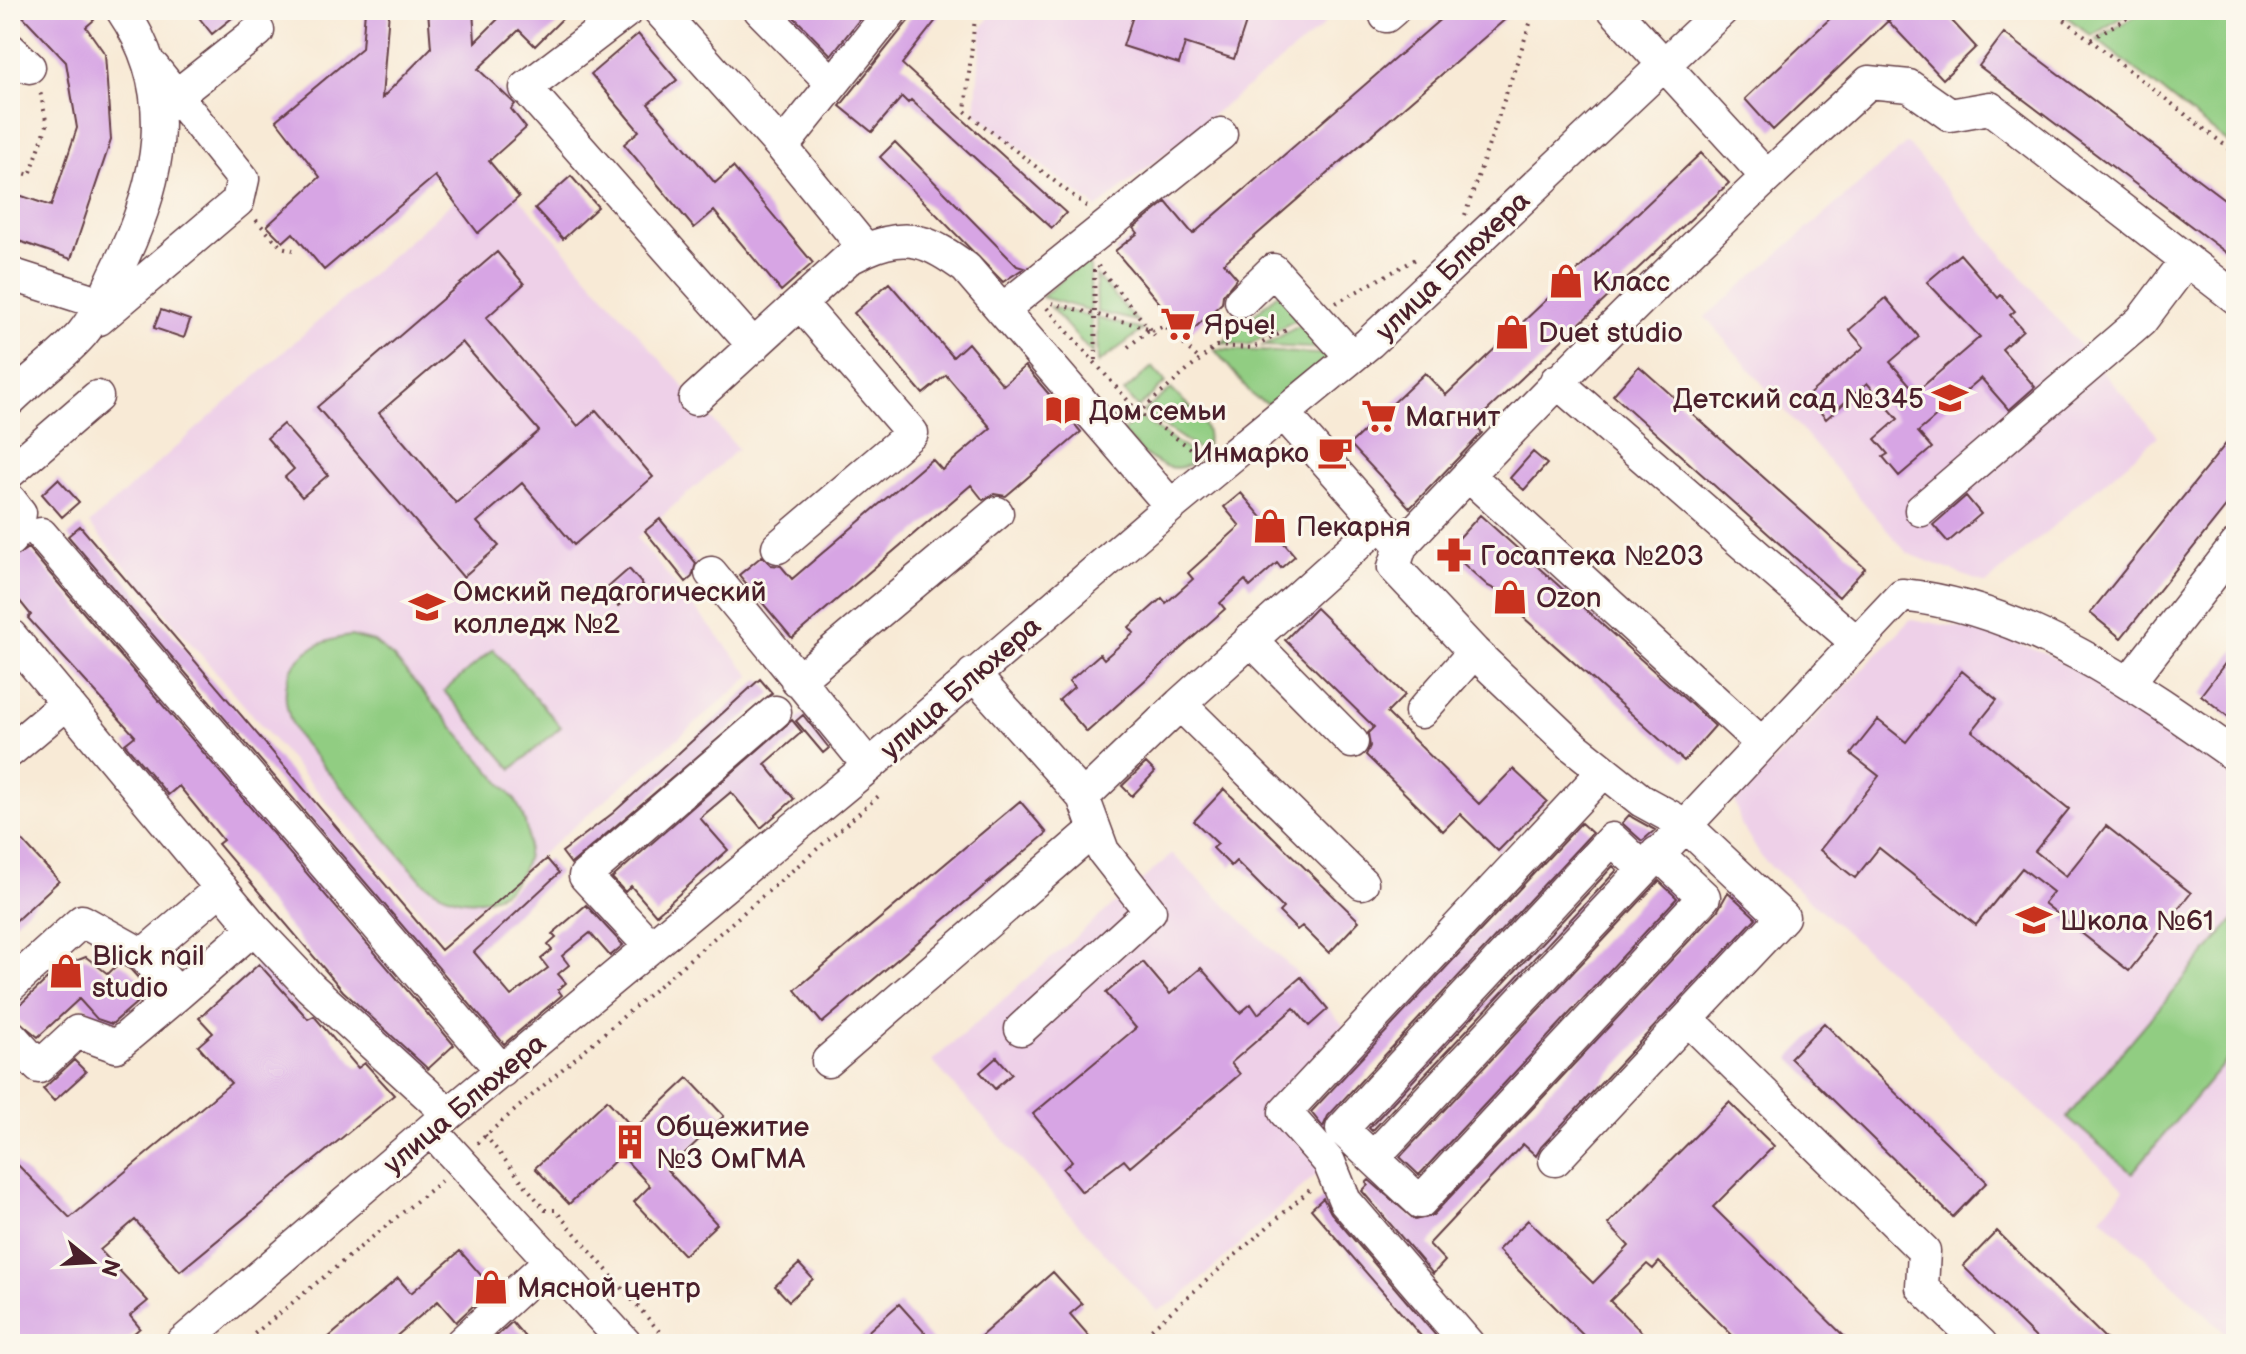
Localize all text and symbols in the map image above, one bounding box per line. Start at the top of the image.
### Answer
street label: улица Блюхера [1369,184,1537,348]
shop icon: Класс [1547,262,1585,300]
place label: Класс [1592,266,1670,299]
supermarket icon: Ярче! [1159,305,1197,343]
place label: Ярче! [1204,309,1275,342]
shop icon: Duet studio [1493,313,1531,351]
place label: Duet studio [1538,317,1683,350]
school or university icon: Детский сад №345 [1931,379,1969,417]
place label: Детский сад №345 [1673,383,1924,416]
library icon: Дом семьи [1044,391,1082,429]
place label: Дом семьи [1089,395,1227,428]
supermarket icon: Магнит [1360,397,1398,435]
place label: Магнит [1405,401,1500,434]
cafe icon: Инмарко [1316,433,1354,471]
place label: Инмарко [1193,437,1309,470]
shop icon: Пекарня [1251,507,1289,545]
place label: Пекарня [1296,511,1411,544]
pharmacy icon: Госаптека №203 [1435,536,1473,574]
place label: Госаптека №203 [1480,540,1704,573]
place label: Омский педагогический колледж №2 [453,576,767,641]
shop icon: Ozon [1491,578,1529,616]
place label: Ozon [1536,582,1602,615]
school or university icon: Омский педагогический колледж №2 [408,588,446,626]
street label: улица Блюхера [874,609,1048,767]
school or university icon: Школа №61 [2015,901,2053,939]
place label: Школа №61 [2060,905,2214,938]
place label: Blick nail studio [92,940,205,1005]
shop icon: Blick nail studio [47,952,85,990]
street label: улица Блюхера [377,1026,553,1182]
place label: Общежитие №3 ОмГМА [656,1111,809,1176]
building icon: Общежитие №3 ОмГМА [611,1123,649,1161]
north arrow [52,1222,132,1302]
text: N [94,1256,125,1280]
shop icon: Мясной центр [472,1268,510,1306]
place label: Мясной центр [517,1272,701,1305]

